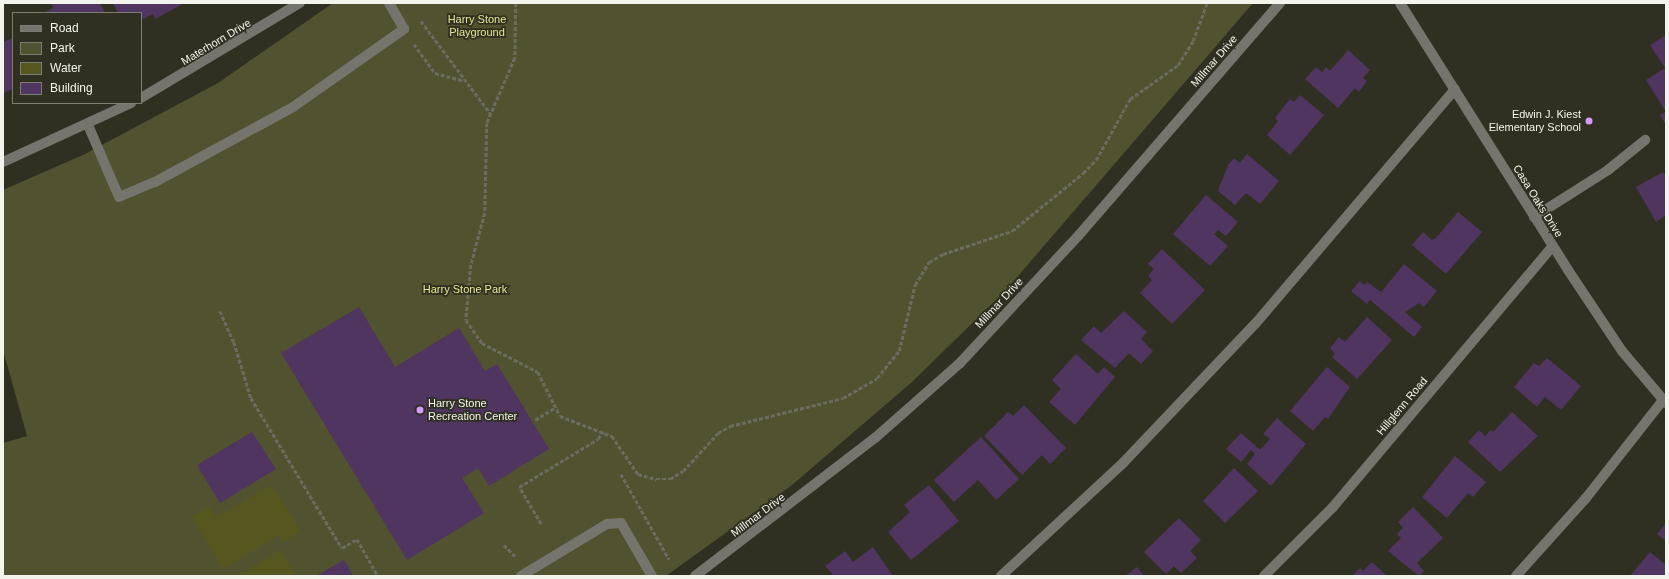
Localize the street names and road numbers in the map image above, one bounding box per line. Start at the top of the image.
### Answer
street label: Materhorn Drive [179,16,253,68]
street label: Millmar Drive [1188,32,1240,90]
street label: Casa Oaks Drive [1510,162,1566,240]
street label: Millmar Drive [972,275,1026,331]
street label: Hillglenn Road [1374,374,1430,438]
street label: Millmar Drive [728,490,788,540]

